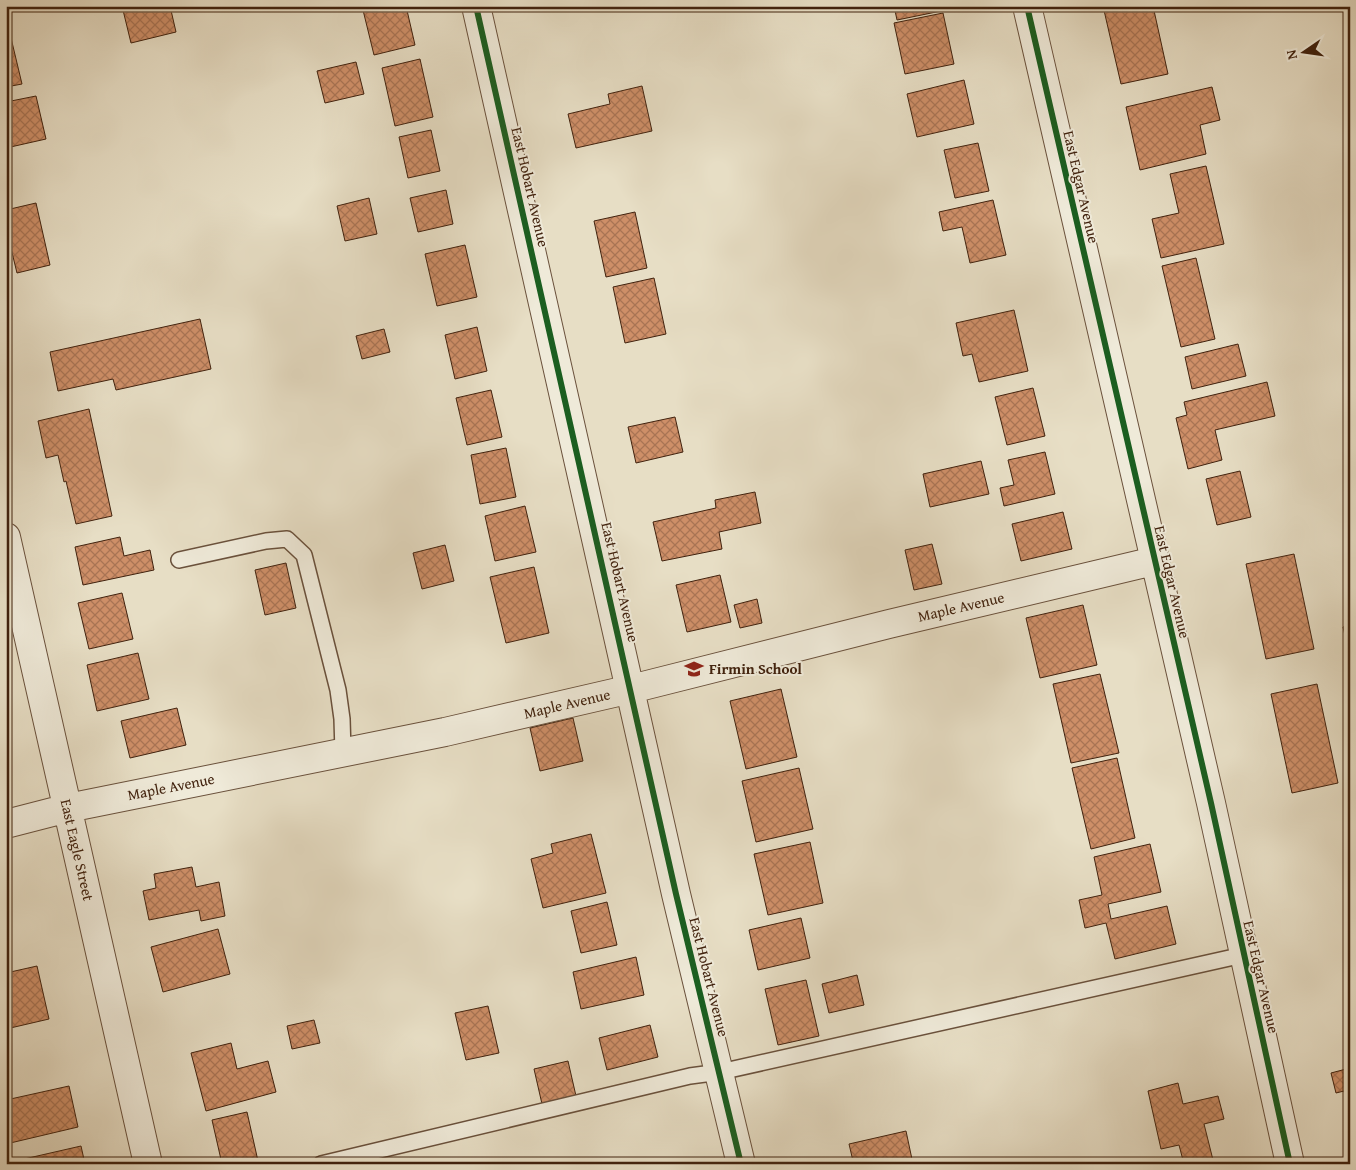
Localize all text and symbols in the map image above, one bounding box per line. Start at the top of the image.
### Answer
north arrow [1278,28,1328,78]
text: N [1280,47,1302,62]
street label: East Hobart Avenue [506,125,555,249]
street label: East Edgar Avenue [1058,129,1105,245]
street label: East Hobart Avenue [596,520,645,644]
street label: East Edgar Avenue [1149,524,1196,640]
street label: Maple Avenue [916,586,1006,627]
school or university icon: Firmin School [683,658,705,680]
place label: Firmin School [709,658,802,679]
street label: Maple Avenue [522,683,612,724]
street label: Maple Avenue [126,768,216,805]
street label: East Eagle Street [56,797,100,904]
street label: East Hobart Avenue [684,915,735,1039]
street label: East Edgar Avenue [1238,919,1285,1035]

